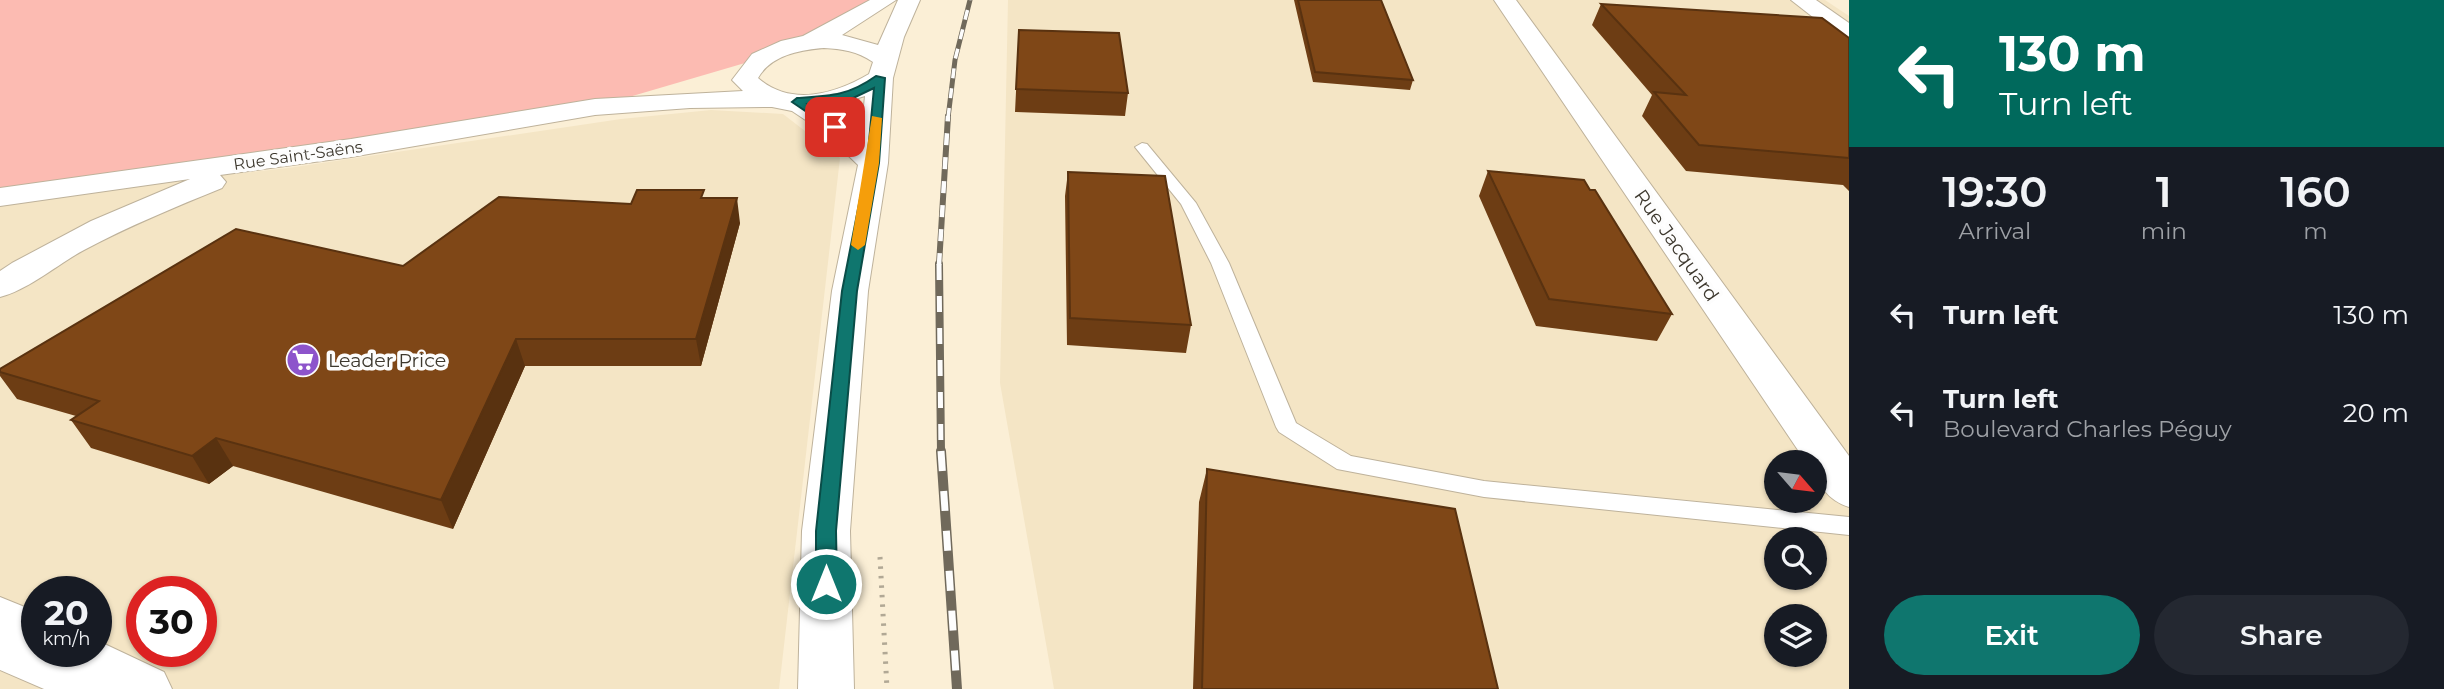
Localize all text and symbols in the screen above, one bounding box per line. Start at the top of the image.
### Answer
text: 130 m [1999,24,2146,83]
icon: left [1884,28,1975,119]
text: Turn left [1999,84,2133,123]
pin [805,97,865,157]
icon: arrive [816,108,854,146]
street label: Rue Saint-Saëns [232,137,364,174]
text: 19:30 [1942,166,2048,218]
text: 1 [2156,166,2172,218]
text: 160 [2280,166,2351,218]
street label: Rue Jacquard [1630,185,1724,306]
text: Arrival [1959,217,2031,245]
text: min [2141,217,2187,245]
text: m [2303,217,2328,245]
icon: left [1884,296,1922,334]
text: Turn left [1943,299,2059,331]
text: 130 m [2333,299,2409,331]
supermarket icon: Leader Price [284,341,322,379]
place label: Leader Price [328,349,446,372]
text: Turn left [1943,383,2059,415]
icon: left [1884,394,1922,432]
text: 20 m [2343,397,2409,429]
text: Boulevard Charles Péguy [1943,415,2232,443]
north arrow [1764,450,1827,513]
map controls [1764,450,1827,667]
button: search [1764,527,1827,590]
position arrow [789,547,863,621]
speed limit sign: 30 [126,576,217,667]
text: 20 [44,591,89,634]
button: Exit [1884,595,2140,675]
button: Share [2154,595,2409,675]
button: layers [1764,604,1827,667]
text: km/h [42,628,91,650]

